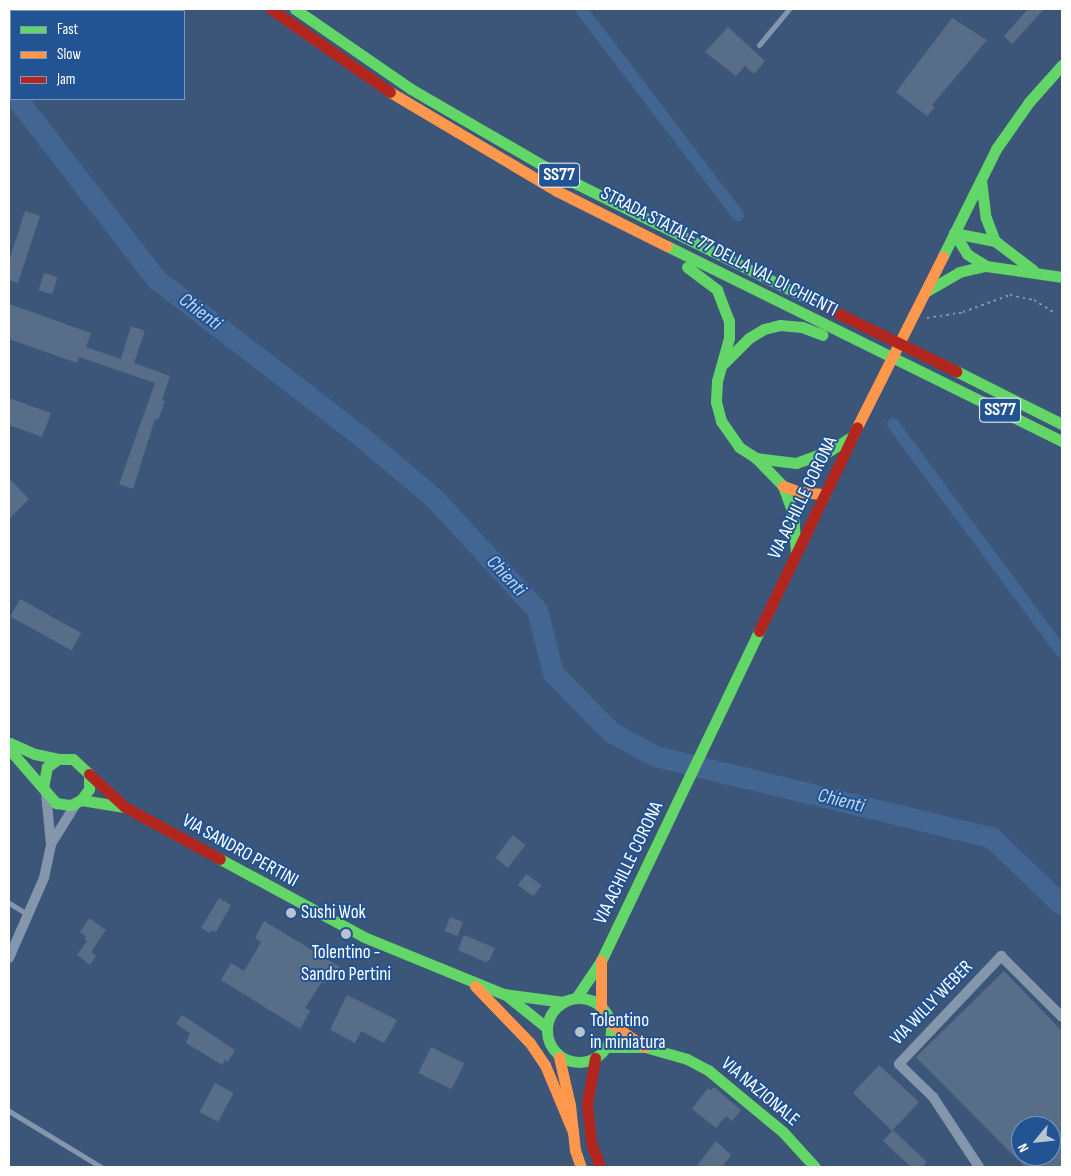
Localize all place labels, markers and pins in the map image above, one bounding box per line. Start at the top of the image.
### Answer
place label: Sushi Wok [301,902,366,924]
marker: Sushi Wok [285,907,297,919]
marker: Tolentino - Sandro Pertini [340,928,352,940]
place label: Tolentino - Sandro Pertini [301,942,391,986]
place label: Tolentino in miniatura [590,1010,666,1054]
marker: Tolentino in miniatura [574,1026,586,1038]

